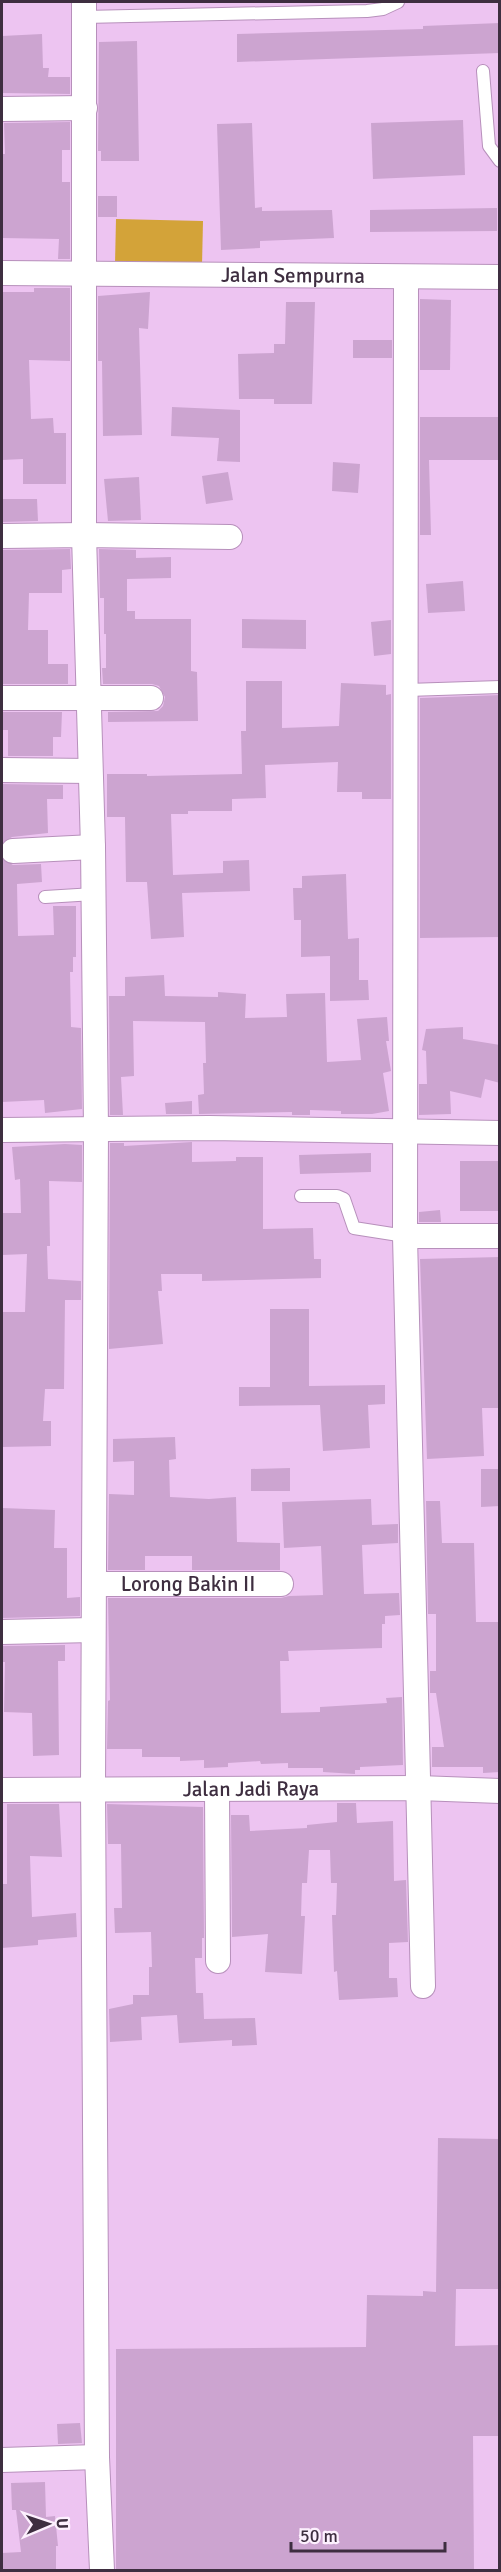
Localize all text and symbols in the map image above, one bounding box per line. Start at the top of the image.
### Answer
street label: Jalan Sempurna [221,262,365,289]
street label: Lorong Bakin II [121,1571,255,1597]
street label: Jalan Jadi Raya [183,1775,319,1802]
north arrow [18,2494,78,2554]
scale bar [291,2515,446,2553]
text: U [52,2518,72,2529]
text: 50 m [300,2525,338,2547]

